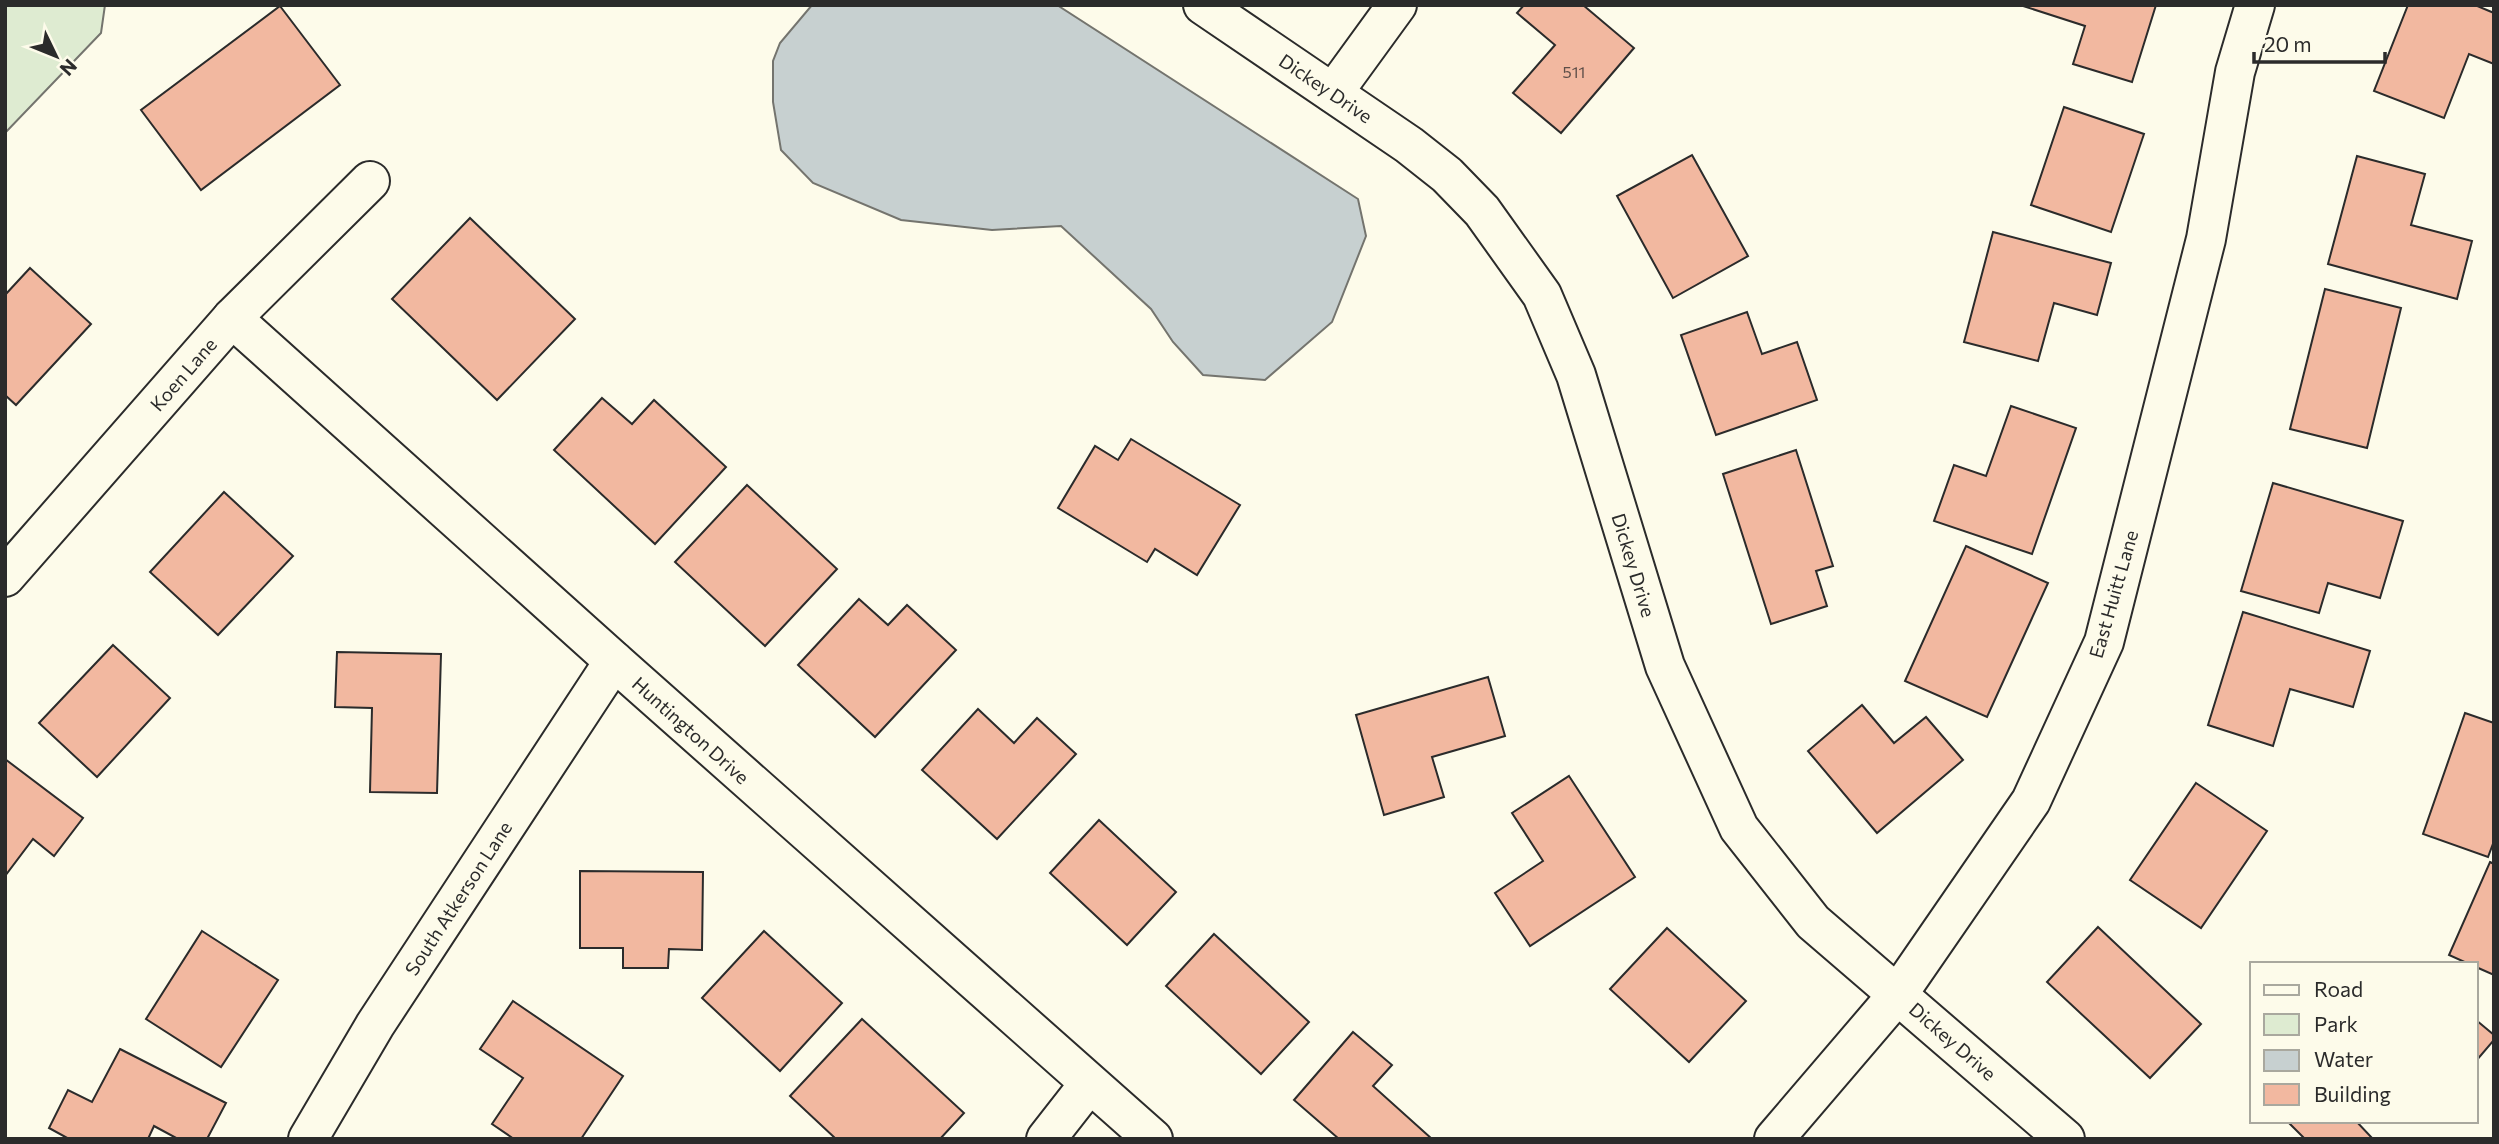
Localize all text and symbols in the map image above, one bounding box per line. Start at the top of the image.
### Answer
north arrow [21,21,91,91]
scale bar [2254,21,2385,65]
text: 20 m [2264,31,2312,56]
street label: Dickey Drive [1275,48,1377,128]
text: N [56,55,82,81]
house number: 511 [1563,62,1585,81]
street label: Koen Lane [145,333,221,415]
street label: Dickey Drive [1607,510,1661,620]
street label: East Huitt Lane [2084,527,2142,661]
street label: Huntington Drive [628,672,754,788]
street label: South Atkerson Lane [400,817,516,979]
legend [2250,962,2478,1123]
text: Road [2314,976,2363,1001]
street label: Dickey Drive [1905,997,2001,1085]
text: Park [2314,1011,2358,1036]
text: Water [2314,1046,2373,1071]
text: Building [2314,1081,2391,1106]

